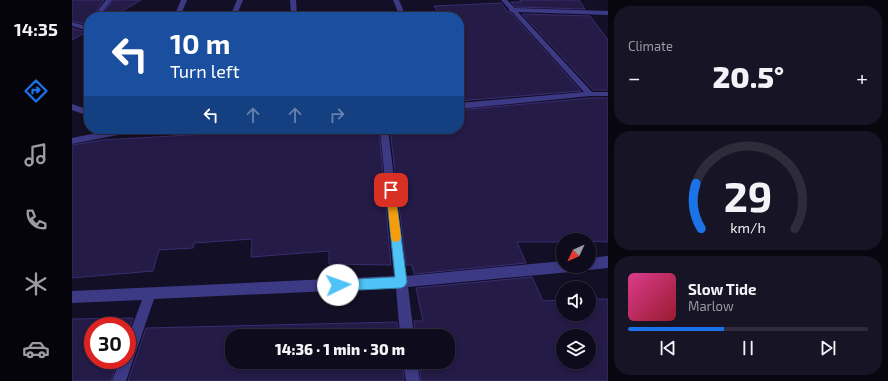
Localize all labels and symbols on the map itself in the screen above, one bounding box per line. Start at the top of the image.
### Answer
pin [374,173,408,207]
north arrow [556,233,596,273]
position arrow [317,264,359,306]
speed limit sign: 30 [84,317,136,369]

